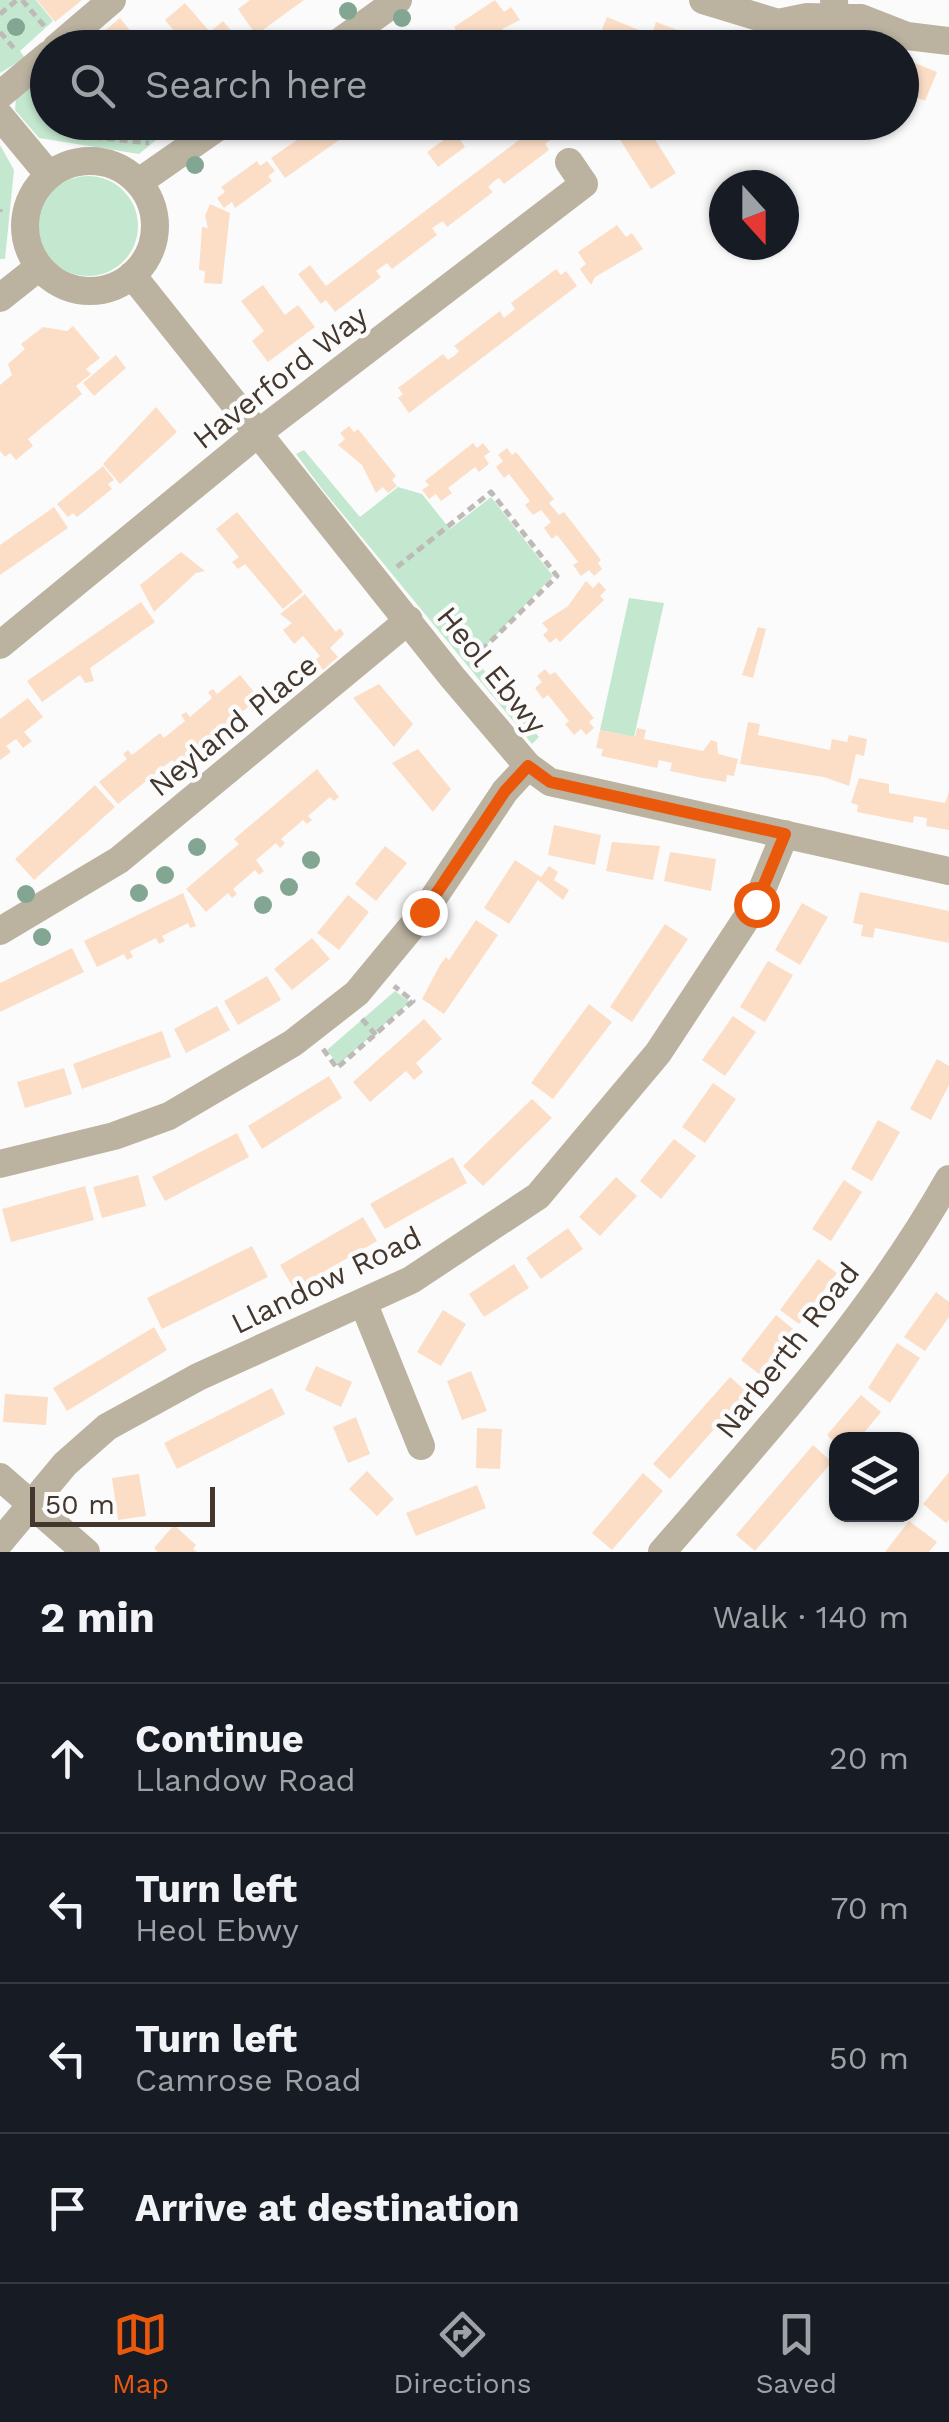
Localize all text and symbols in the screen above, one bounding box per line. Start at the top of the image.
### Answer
search box [30,30,919,140]
icon: search [65,58,120,113]
text: Search here [145,63,368,107]
north arrow [709,170,799,260]
street label: Haverford Way [186,298,375,456]
street label: Heol Ebwy [430,599,554,741]
street label: Neyland Place [142,647,324,803]
route start [734,882,780,928]
route end [402,890,448,936]
street label: Llandow Road [225,1219,427,1341]
street label: Narberth Road [708,1255,866,1445]
map controls [829,1432,919,1522]
button: layers [829,1432,919,1522]
scale bar [30,1482,215,1526]
text: 50 m [45,1488,115,1521]
text: 2 min [40,1593,155,1642]
text: Walk · 140 m [712,1598,909,1636]
text: Continue [135,1717,304,1761]
icon: ahead [40,1731,95,1786]
text: 20 m [829,1739,909,1777]
text: Llandow Road [135,1761,356,1799]
text: Turn left [135,1867,297,1911]
icon: left [40,1881,95,1936]
text: 70 m [830,1889,909,1927]
text: Heol Ebwy [135,1911,299,1949]
text: Turn left [135,2017,297,2061]
icon: left [40,2031,95,2086]
text: 50 m [829,2039,909,2077]
text: Camrose Road [135,2061,362,2099]
icon: arrive [40,2181,95,2236]
text: Arrive at destination [135,2186,520,2230]
tab: Map [112,2307,169,2400]
tab: Directions [393,2307,532,2400]
tab: Saved [756,2307,837,2400]

